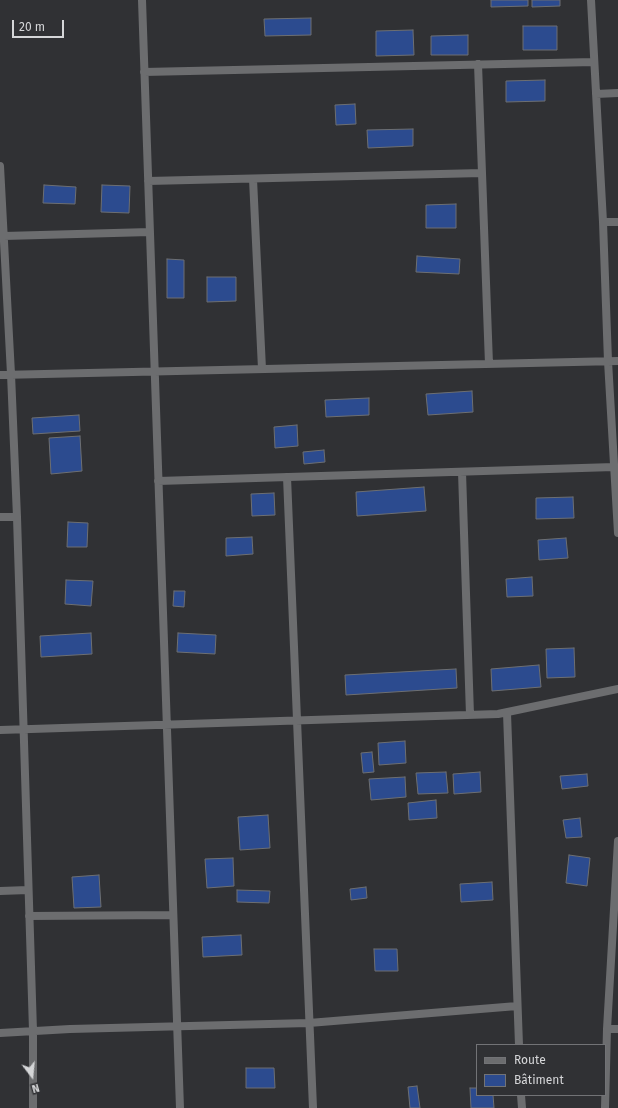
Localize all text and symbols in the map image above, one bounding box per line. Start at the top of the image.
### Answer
scale bar [14,12,66,38]
text: 20 m [19,20,45,34]
legend [476,1044,606,1096]
text: Route [514,1053,546,1067]
north arrow [12,1056,52,1096]
text: Bâtiment [514,1073,564,1087]
text: N [30,1081,41,1095]

